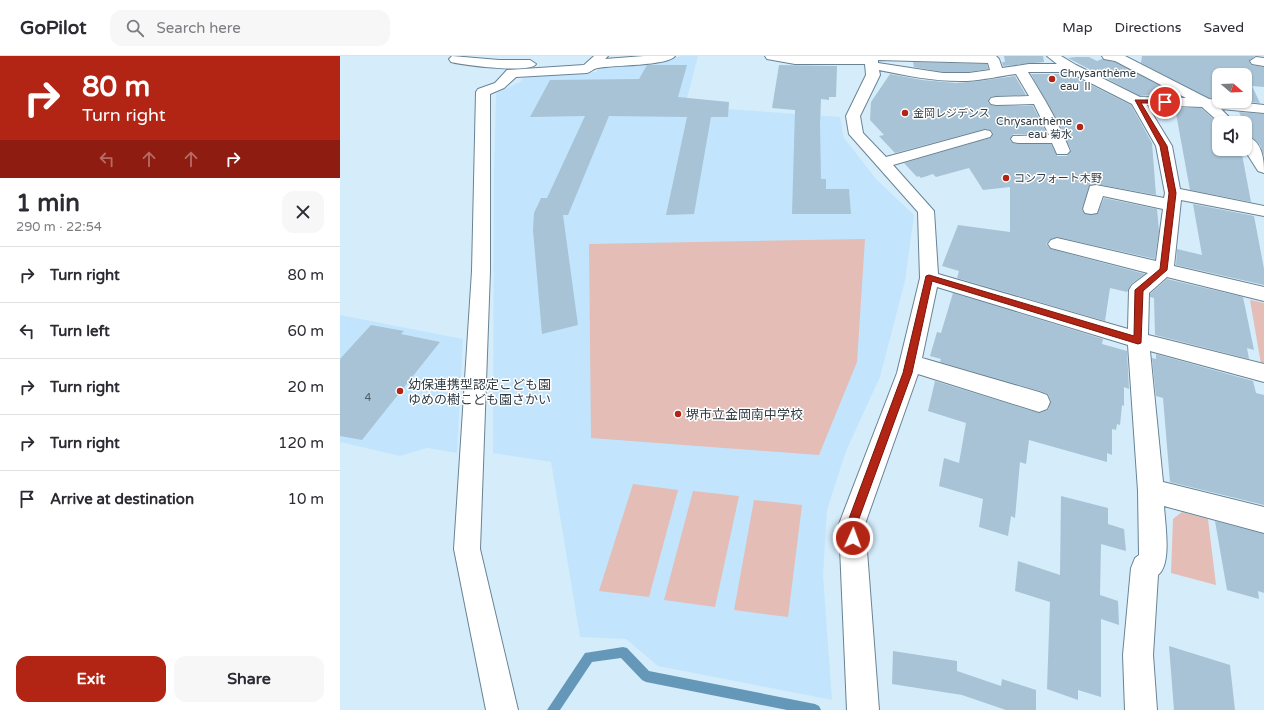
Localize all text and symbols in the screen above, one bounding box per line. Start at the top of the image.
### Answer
search box [110,10,390,46]
text: GoPilot [20,17,86,39]
icon: search [124,17,146,39]
text: Search here [156,19,241,37]
text: Map [1062,19,1093,36]
text: Directions [1115,19,1182,36]
text: Saved [1204,19,1244,36]
place label: Chrysanthème eau Ⅱ [1060,67,1136,93]
north arrow [1212,68,1252,108]
map controls [1212,68,1252,156]
text: 80 m [82,70,150,104]
icon: right [16,72,68,124]
marker: Chrysanthème eau Ⅱ [1047,74,1057,84]
pin [1148,85,1182,119]
icon: arrive [1154,91,1176,113]
text: Turn right [82,104,166,126]
place label: 金岡レジデンス [913,107,990,120]
marker: 金岡レジデンス [900,108,910,118]
place label: Chrysanthème eau 菊水 [996,115,1072,141]
button: sound [1212,116,1252,156]
marker: Chrysanthème eau 菊水 [1075,122,1085,132]
icon: left [96,148,118,170]
icon: ahead [138,148,160,170]
icon: ahead [180,148,202,170]
icon: right [222,148,244,170]
place label: コンフォート木野 [1014,172,1102,185]
marker: コンフォート木野 [1001,173,1011,183]
text: 1 min [16,189,80,218]
button: close [282,191,324,233]
text: 290 m · 22:54 [16,219,102,235]
icon: right [16,264,38,286]
text: Turn right [50,266,120,284]
text: 80 m [287,266,324,284]
icon: left [16,320,38,342]
text: Turn left [50,322,110,340]
text: 60 m [287,322,324,340]
icon: right [16,376,38,398]
place label: 幼保連携型認定こども園 ゆめの樹こども園さかい [408,377,551,408]
text: Turn right [50,378,120,396]
text: 20 m [287,378,324,396]
marker: 幼保連携型認定こども園 ゆめの樹こども園さかい [395,386,405,396]
house number: 4 [365,391,372,404]
place label: 堺市立金岡南中学校 [686,407,803,423]
marker: 堺市立金岡南中学校 [673,409,683,419]
icon: right [16,432,38,454]
text: Turn right [50,434,120,452]
text: 120 m [278,434,324,452]
icon: arrive [16,488,38,510]
text: Arrive at destination [50,490,194,508]
text: 10 m [287,490,324,508]
position arrow [832,517,874,559]
button: Exit [16,656,166,702]
button: Share [174,656,324,702]

